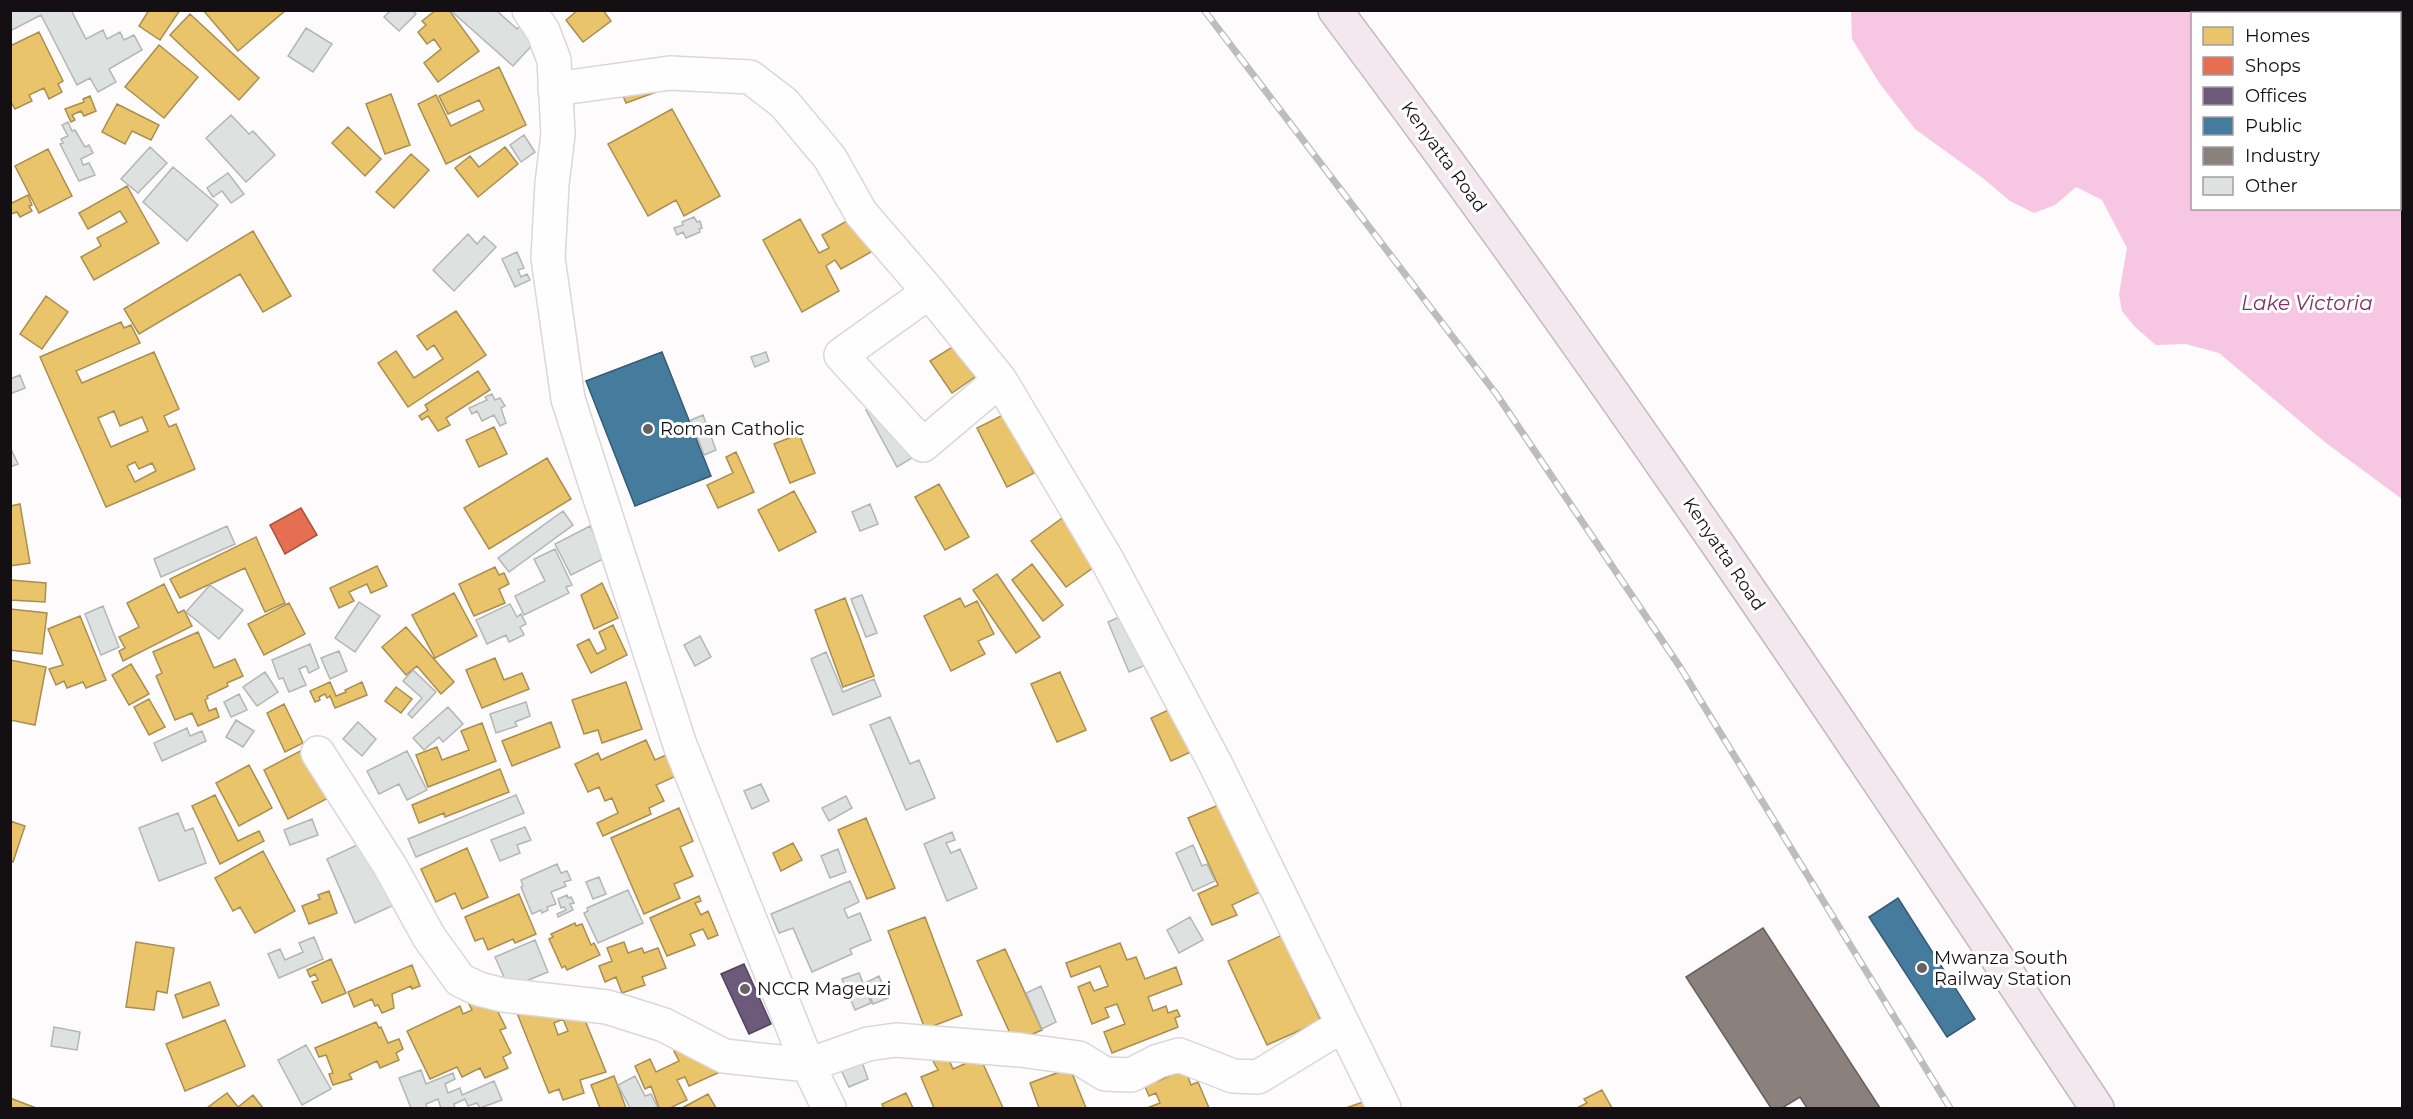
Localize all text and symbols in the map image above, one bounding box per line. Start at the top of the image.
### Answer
legend [2191,12,2401,210]
text: Homes [2245,25,2310,47]
text: Shops [2245,55,2301,77]
text: Offices [2245,85,2307,107]
street label: Kenyatta Road [1396,97,1492,217]
text: Public [2245,115,2302,137]
text: Industry [2245,145,2320,167]
text: Other [2245,175,2298,197]
water label: Lake Victoria [2241,291,2373,315]
place label: Roman Catholic [660,418,805,440]
marker: Roman Catholic [641,422,655,436]
street label: Kenyatta Road [1678,493,1770,615]
place label: Mwanza South Railway Station [1934,947,2072,990]
marker: Mwanza South Railway Station [1915,961,1929,975]
place label: NCCR Mageuzi [757,978,891,1000]
marker: NCCR Mageuzi [738,982,752,996]

